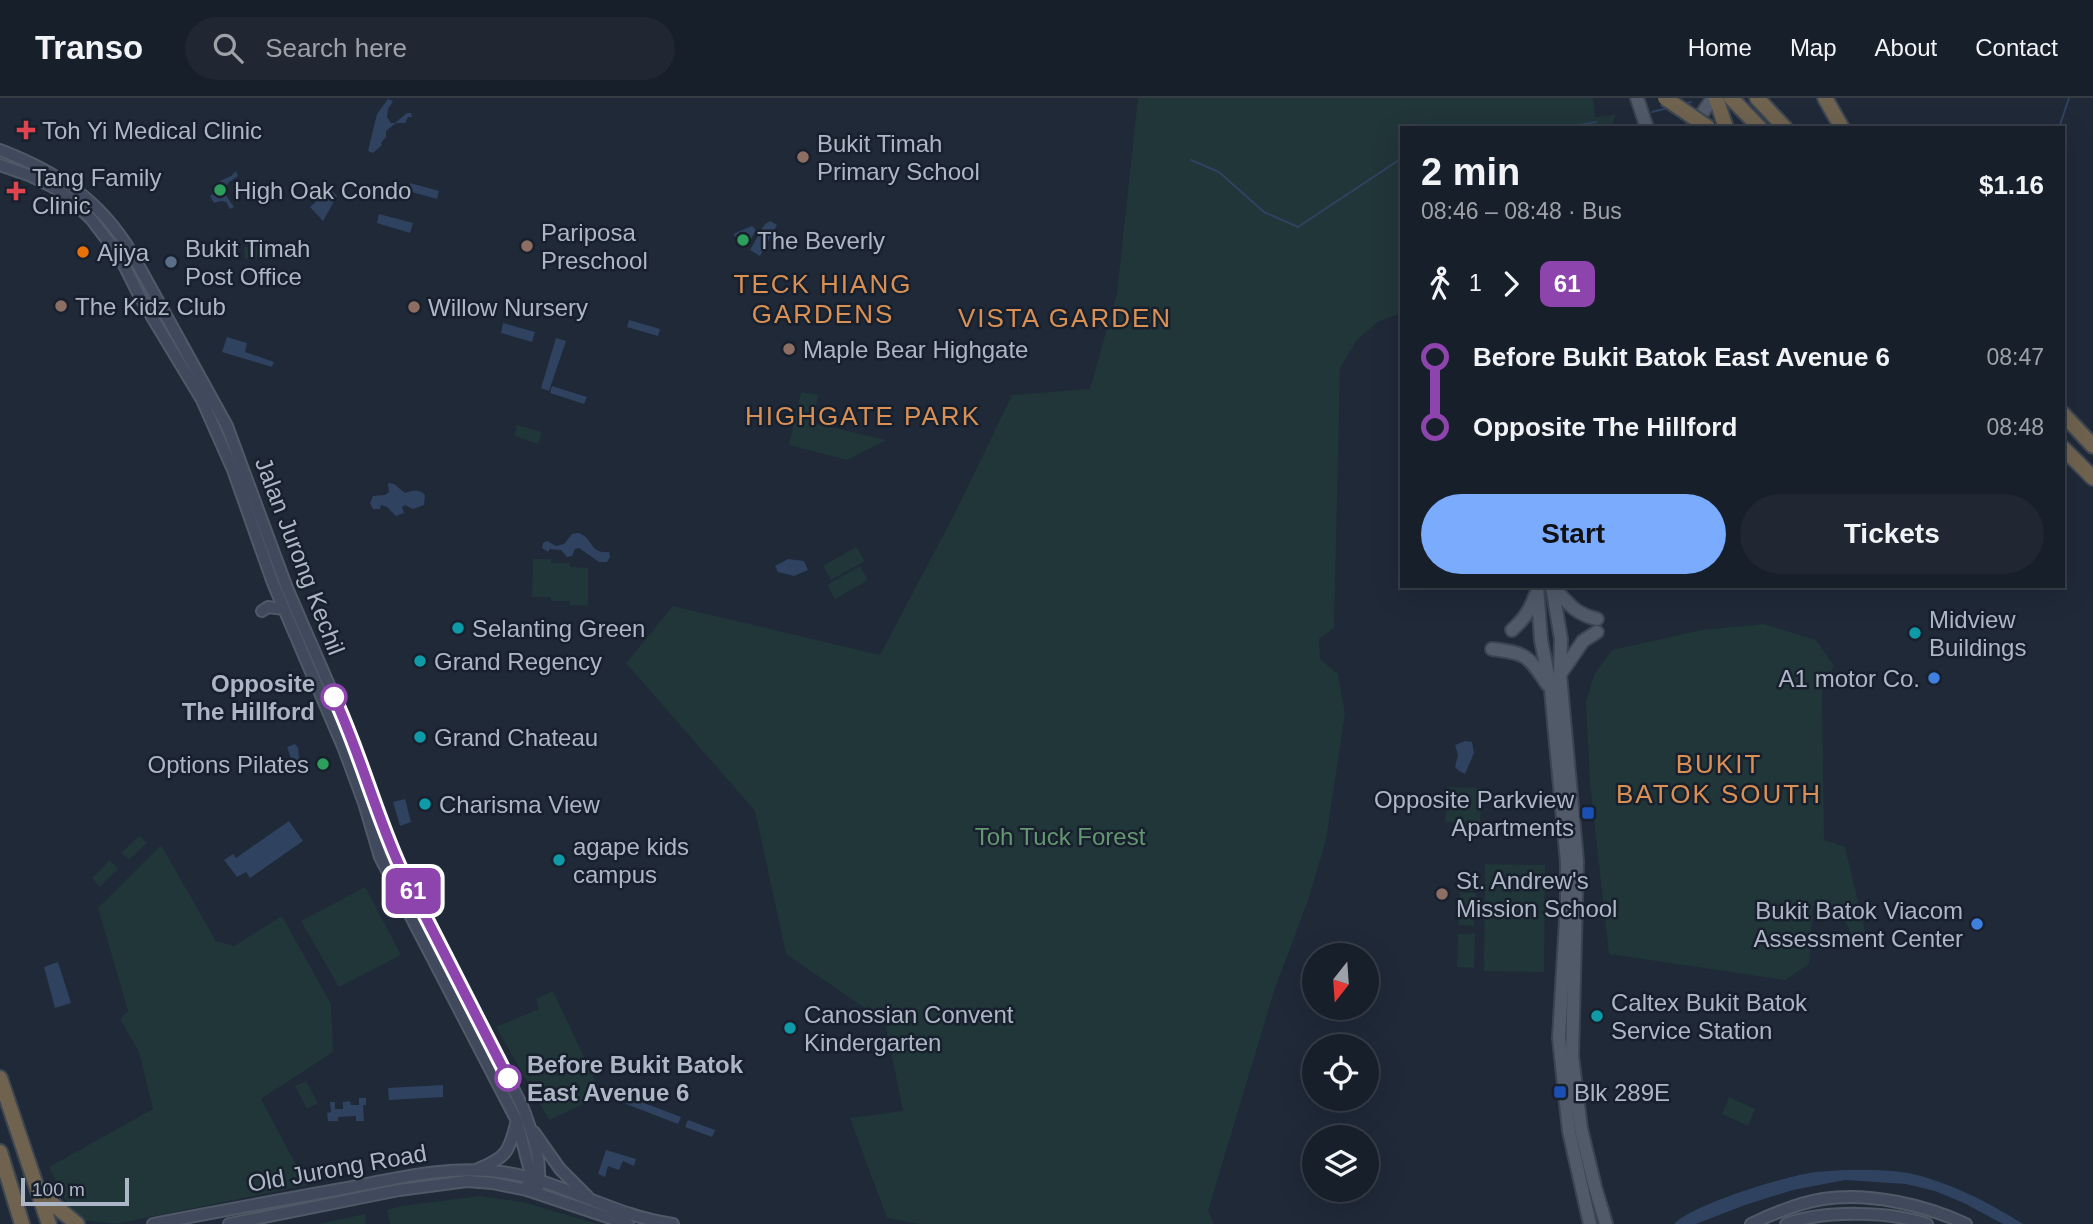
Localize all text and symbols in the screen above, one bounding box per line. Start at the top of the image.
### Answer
search box [185,17,675,80]
text: Transo [35,29,143,66]
icon: search [209,29,247,67]
text: Search here [265,33,407,63]
text: Home [1688,34,1752,61]
text: Map [1790,34,1837,61]
text: About [1875,34,1937,61]
text: Contact [1975,34,2058,61]
place label: Toh Yi Medical Clinic [42,117,262,144]
marker: Toh Yi Medical Clinic [16,120,36,140]
place label: Bukit Timah Primary School [817,130,980,185]
marker: Bukit Timah Primary School [795,149,811,165]
text: 2 min [1421,151,1520,193]
place label: Tang Family Clinic [32,164,161,219]
text: $1.16 [1979,170,2044,200]
place label: High Oak Condo [234,177,411,204]
marker: Tang Family Clinic [6,181,26,201]
marker: High Oak Condo [212,182,228,198]
text: 08:46 – 08:48 · Bus [1421,198,1622,224]
place label: Pariposa Preschool [541,219,648,274]
place label: The Beverly [757,227,885,254]
marker: The Beverly [735,232,751,248]
place label: Bukit Timah Post Office [185,235,310,290]
marker: Pariposa Preschool [519,238,535,254]
place label: Ajiya [97,239,150,266]
marker: Ajiya [75,244,91,260]
marker: Bukit Timah Post Office [163,254,179,270]
icon: walk [1421,265,1459,303]
icon: forward [1492,265,1530,303]
district label: TECK HIANG GARDENS [734,269,912,329]
text: 1 [1469,270,1482,296]
text: 61 [1554,270,1581,297]
place label: The Kidz Club [75,293,226,320]
place label: Willow Nursery [428,294,588,321]
marker: The Kidz Club [53,298,69,314]
marker: Willow Nursery [406,299,422,315]
district label: VISTA GARDEN [958,303,1172,333]
place label: Maple Bear Highgate [803,336,1028,363]
marker: Maple Bear Highgate [781,341,797,357]
text: Before Bukit Batok East Avenue 6 [1473,342,1890,372]
text: 08:47 [1986,344,2044,370]
district label: HIGHGATE PARK [745,401,981,431]
text: Opposite The Hillford [1473,412,1737,442]
text: 08:48 [1986,414,2044,440]
street label: Jalan Jurong Kechil [250,453,350,659]
button: Start [1421,494,1726,574]
button: Tickets [1740,494,2044,574]
place label: Midview Buildings [1929,606,2026,661]
place label: Selanting Green [472,615,645,642]
marker: Selanting Green [450,620,466,636]
marker: Midview Buildings [1907,625,1923,641]
place label: Grand Regency [434,648,602,675]
marker: Grand Regency [412,653,428,669]
place label: A1 motor Co. [1779,665,1920,692]
place label: Opposite The Hillford [182,670,315,725]
marker: A1 motor Co. [1926,670,1942,686]
marker: Opposite The Hillford [321,684,347,710]
place label: Grand Chateau [434,724,598,751]
marker: Grand Chateau [412,729,428,745]
district label: BUKIT BATOK SOUTH [1616,749,1822,809]
place label: Options Pilates [148,751,309,778]
marker: Options Pilates [315,756,331,772]
place label: Opposite Parkview Apartments [1374,786,1575,841]
place label: Charisma View [439,791,601,818]
marker: Charisma View [417,796,433,812]
marker: Opposite Parkview Apartments [1580,805,1596,821]
park label: Toh Tuck Forest [975,823,1146,850]
place label: agape kids campus [573,833,689,888]
marker: agape kids campus [551,852,567,868]
place label: St. Andrew's Mission School [1456,867,1617,922]
line badge: 61 [382,868,444,914]
text: 61 [400,877,426,904]
marker: St. Andrew's Mission School [1434,886,1450,902]
place label: Bukit Batok Viacom Assessment Center [1754,897,1963,952]
marker: Bukit Batok Viacom Assessment Center [1969,916,1985,932]
north arrow [1302,943,1379,1020]
map controls [1302,943,1379,1202]
place label: Caltex Bukit Batok Service Station [1611,989,1808,1044]
place label: Canossian Convent Kindergarten [804,1001,1014,1056]
marker: Caltex Bukit Batok Service Station [1589,1008,1605,1024]
marker: Canossian Convent Kindergarten [782,1020,798,1036]
button: locate [1302,1034,1379,1111]
place label: Before Bukit Batok East Avenue 6 [527,1051,744,1106]
marker: Before Bukit Batok East Avenue 6 [495,1065,521,1091]
place label: Blk 289E [1574,1079,1670,1106]
marker: Blk 289E [1552,1084,1568,1100]
button: layers [1302,1125,1379,1202]
street label: Old Jurong Road [245,1139,429,1197]
scale bar [21,1175,130,1207]
text: 100 m [32,1179,85,1200]

